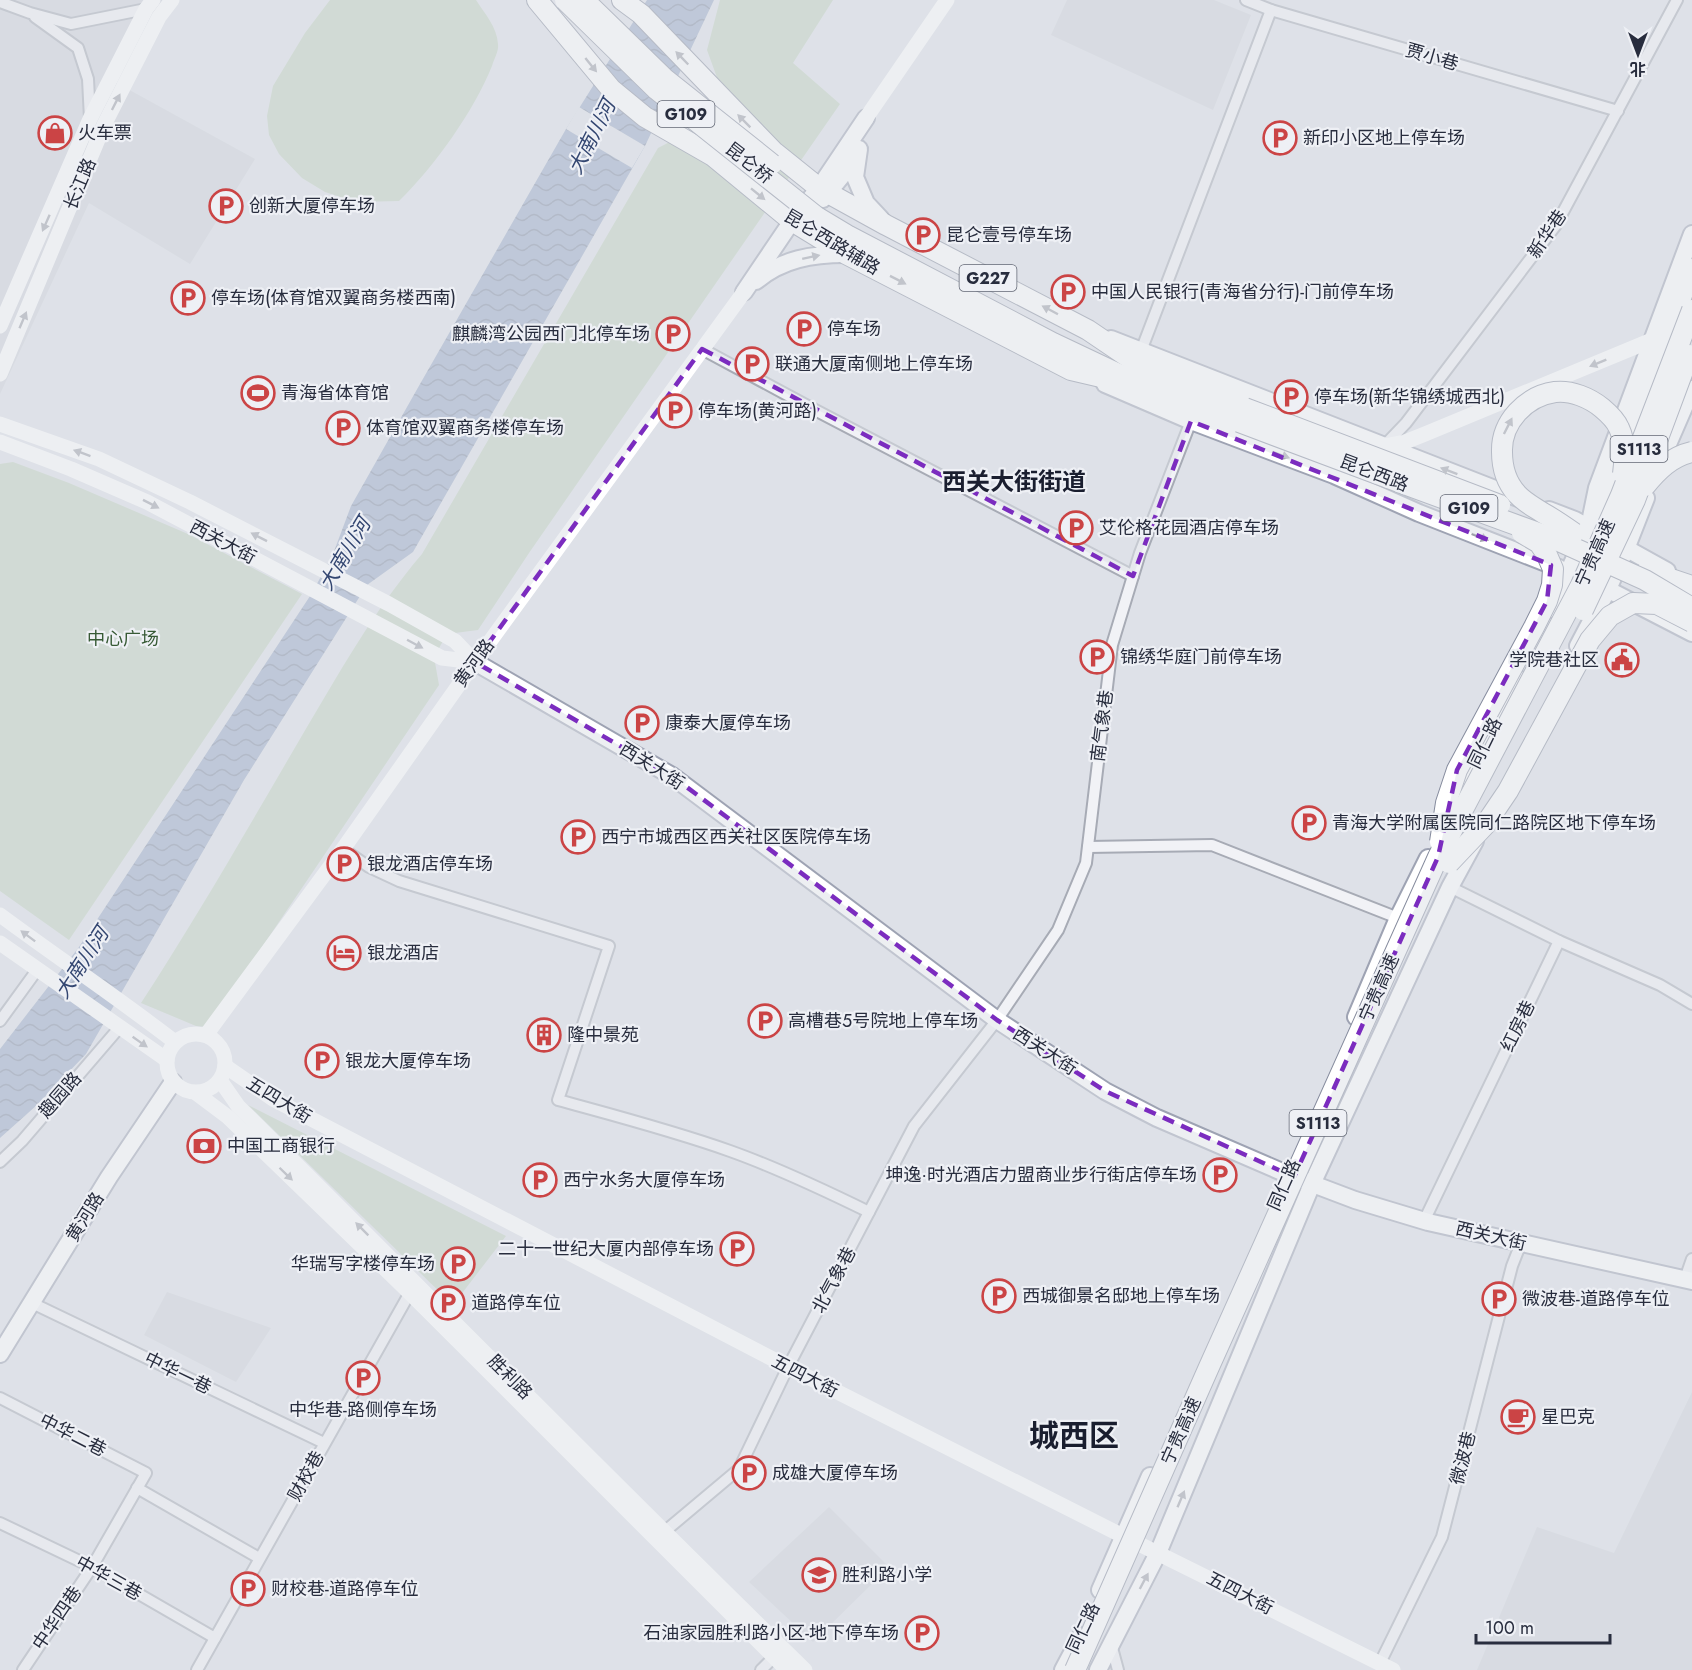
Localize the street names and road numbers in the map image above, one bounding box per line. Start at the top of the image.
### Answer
street label: 贾小巷 [1402,37,1462,77]
road number: G109 [658,101,714,127]
street label: 昆仑桥 [720,136,778,190]
street label: 长江路 [57,154,103,214]
street label: 昆仑西路辅路 [779,203,885,281]
street label: 新华巷 [1521,204,1573,264]
road number: G227 [960,265,1016,291]
road number: S1113 [1610,436,1668,462]
street label: 昆仑西路 [1336,448,1412,498]
road number: G109 [1440,495,1498,521]
street label: 西关大街 [185,514,261,570]
street label: 宁贵高速 [1568,515,1622,591]
street label: 黄河路 [448,634,500,692]
street label: 南气象巷 [1085,689,1119,763]
street label: 同仁路 [1461,713,1509,773]
street label: 西关大街 [615,736,689,796]
street label: 宁贵高速 [1352,950,1406,1026]
street label: 红房巷 [1494,996,1542,1056]
street label: 西关大街 [1008,1020,1082,1082]
street label: 趣园路 [32,1066,88,1124]
street label: 五四大街 [241,1070,317,1130]
road number: S1113 [1290,1110,1346,1136]
street label: 同仁路 [1261,1155,1307,1215]
street label: 黄河路 [60,1187,110,1247]
street label: 西关大街 [1453,1215,1529,1257]
street label: 北气象巷 [806,1242,862,1318]
street label: 中华一巷 [140,1346,216,1400]
street label: 五四大街 [767,1348,843,1404]
street label: 胜利路 [482,1349,538,1405]
street label: 宁贵高速 [1154,1393,1208,1469]
street label: 中华二巷 [35,1407,111,1463]
street label: 微波巷 [1444,1429,1482,1487]
street label: 财校巷 [282,1446,330,1506]
street label: 中华三巷 [71,1549,147,1607]
street label: 五四大街 [1202,1565,1278,1621]
street label: 中华四巷 [26,1581,88,1655]
street label: 同仁路 [1060,1598,1106,1658]

